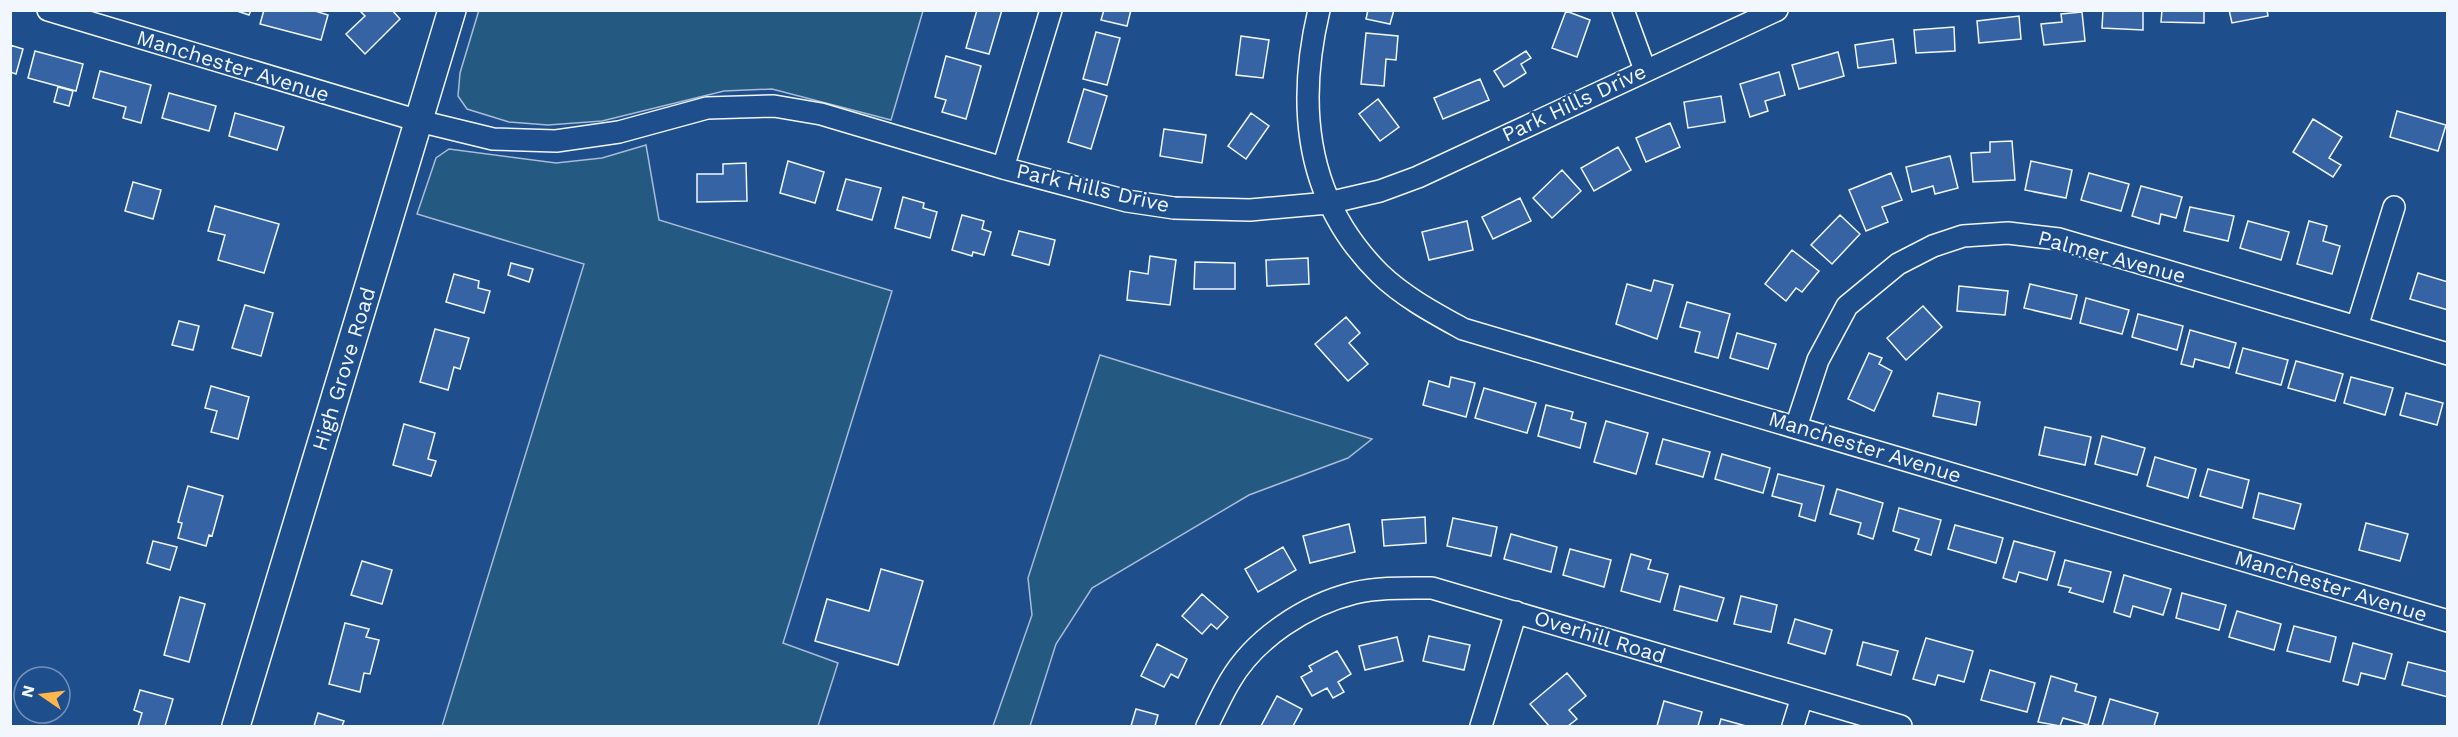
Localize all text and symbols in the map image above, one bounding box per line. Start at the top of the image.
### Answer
street label: Manchester Avenue [134,24,333,107]
street label: Park Hills Drive [1498,58,1650,147]
street label: Park Hills Drive [1014,158,1172,217]
street label: Palmer Avenue [2036,225,2189,288]
street label: High Grove Road [307,284,380,454]
street label: Manchester Avenue [1766,405,1965,488]
street label: Manchester Avenue [2232,544,2431,627]
street label: Overhill Road [1531,605,1669,668]
north arrow [12,665,72,725]
text: N [17,683,39,700]

